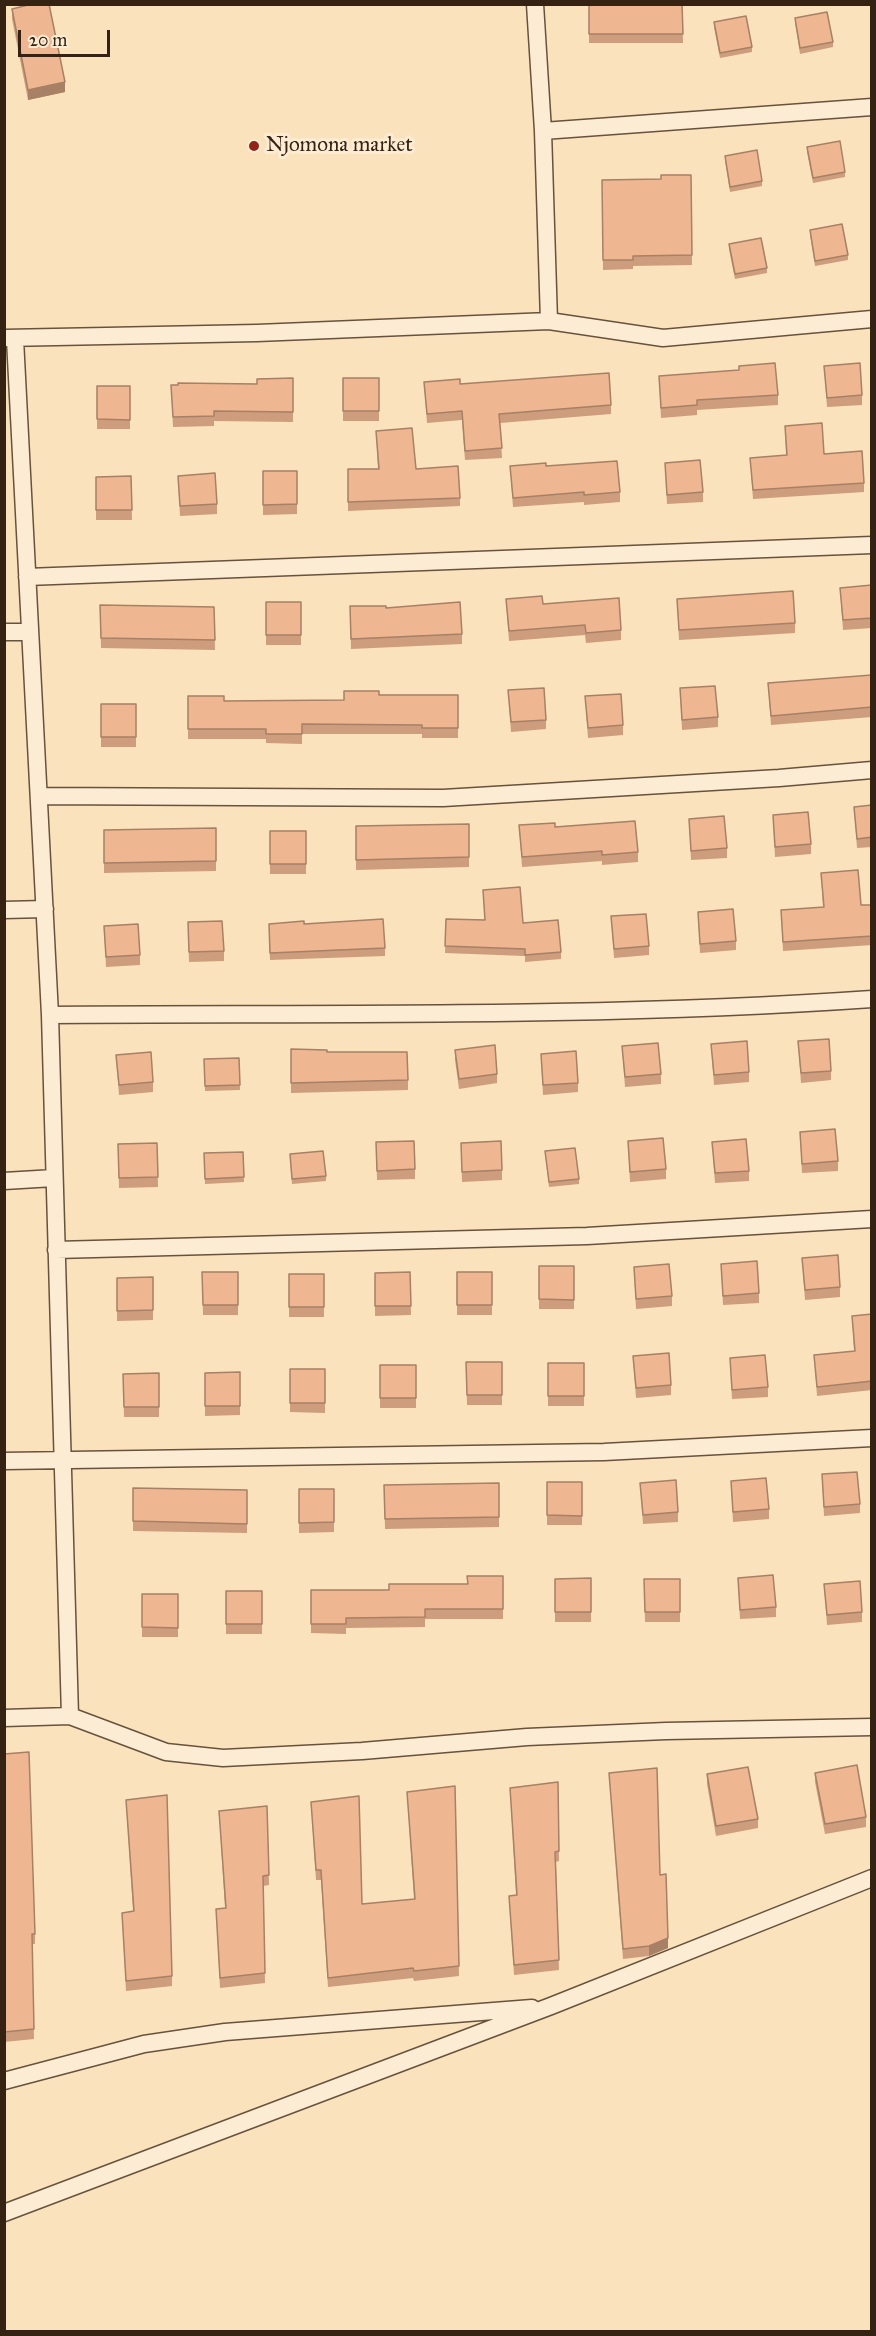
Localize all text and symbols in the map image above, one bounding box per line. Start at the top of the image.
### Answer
scale bar [21,18,112,56]
text: 20 m [29,29,67,51]
place label: Njomona market [266,133,413,159]
marker: Njomona market [247,139,261,153]

